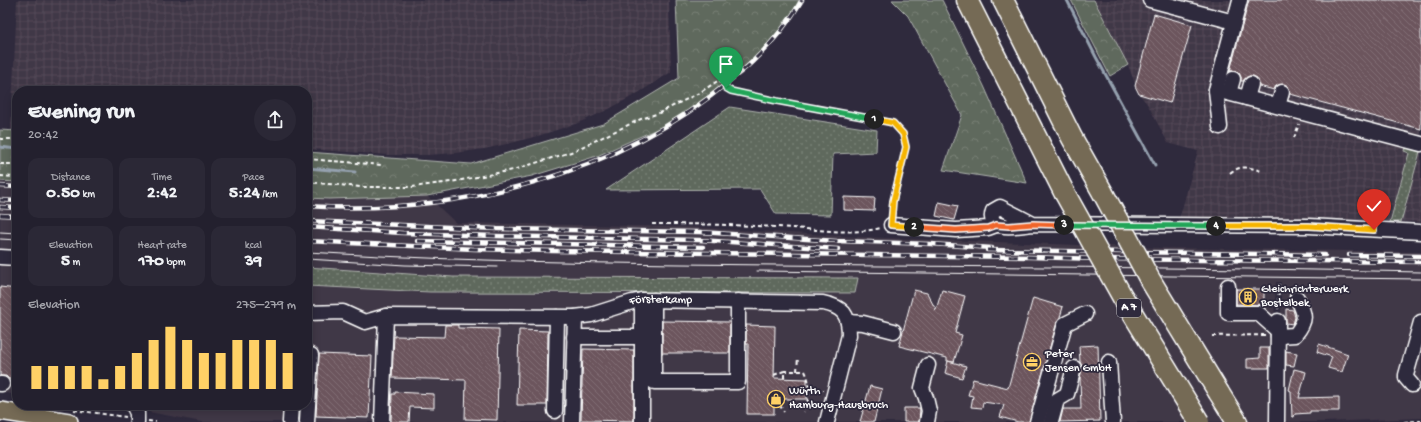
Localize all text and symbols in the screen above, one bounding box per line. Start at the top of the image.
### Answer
pin [709,47,743,88]
icon: arrive [715,53,737,75]
button: share [254,99,296,141]
text: Evening run [28,100,135,126]
pin: 1 [864,109,884,129]
text: 1 [872,113,876,125]
text: 20:42 [28,128,58,143]
text: Distance [51,172,90,184]
text: Time [152,172,172,184]
text: Pace [243,172,264,184]
text: 0.50 [46,184,80,204]
text: 2:42 [147,184,177,204]
text: 5:24 [229,184,260,204]
text: km [80,189,95,201]
text: /km [260,189,278,201]
pin [1357,189,1391,230]
icon: check [1363,195,1385,217]
pin: 3 [1054,215,1074,235]
pin: 4 [1206,216,1226,236]
pin: 2 [904,217,924,237]
text: 3 [1061,219,1067,231]
text: 4 [1213,220,1219,232]
text: 2 [911,221,917,233]
text: Elevation [49,240,93,252]
text: Heart rate [137,240,187,252]
text: kcal [245,240,262,252]
text: 5 [61,252,70,272]
text: 170 [138,252,164,272]
text: 39 [245,252,262,272]
text: m [70,257,80,269]
text: bpm [164,257,185,269]
place label: Gleichrichterwerk Bostelbek [1260,283,1350,311]
building icon: Gleichrichterwerk Bostelbek [1238,287,1258,307]
street label: Försterkamp [627,293,692,310]
text: Elevation [28,298,80,313]
text: 275–279 m [236,298,296,313]
road number: A 7 [1117,299,1141,317]
place label: Peter Jensen GmbH [1044,348,1112,376]
office icon: Peter Jensen GmbH [1022,352,1042,372]
place label: Würth Hamburg-Hausbruch [789,385,889,413]
shop icon: Würth Hamburg-Hausbruch [766,389,786,409]

